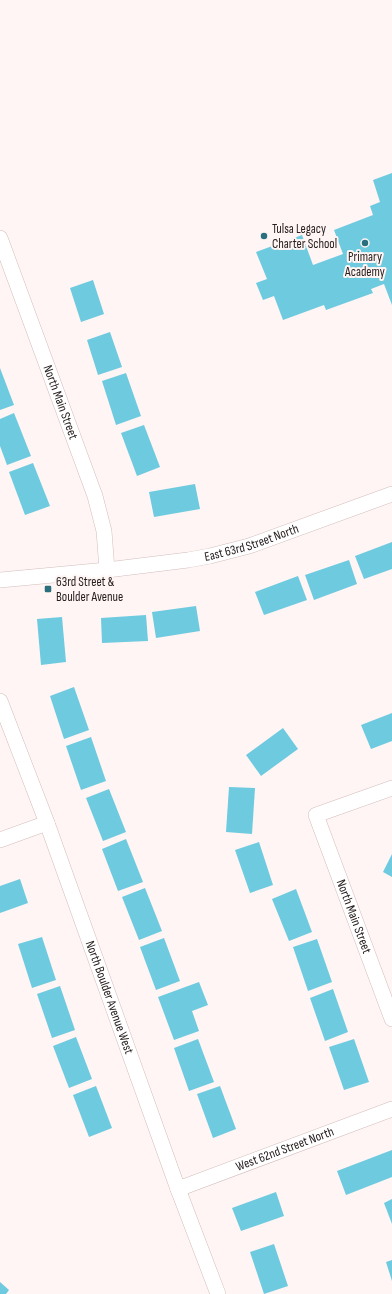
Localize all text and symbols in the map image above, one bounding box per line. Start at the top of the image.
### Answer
place label: Tulsa Legacy Charter School [272,221,337,252]
marker: Tulsa Legacy Charter School [259,231,269,241]
marker: Primary Academy [360,238,370,248]
place label: Primary Academy [344,249,385,280]
street label: North Main Street [40,363,81,442]
street label: East 63rd Street North [203,521,301,565]
place label: 63rd Street & Boulder Avenue [56,574,123,605]
marker: 63rd Street & Boulder Avenue [43,584,53,594]
street label: North Main Street [333,877,375,956]
street label: North Boulder Avenue West [82,939,137,1056]
street label: West 62nd Street North [234,1123,336,1175]

